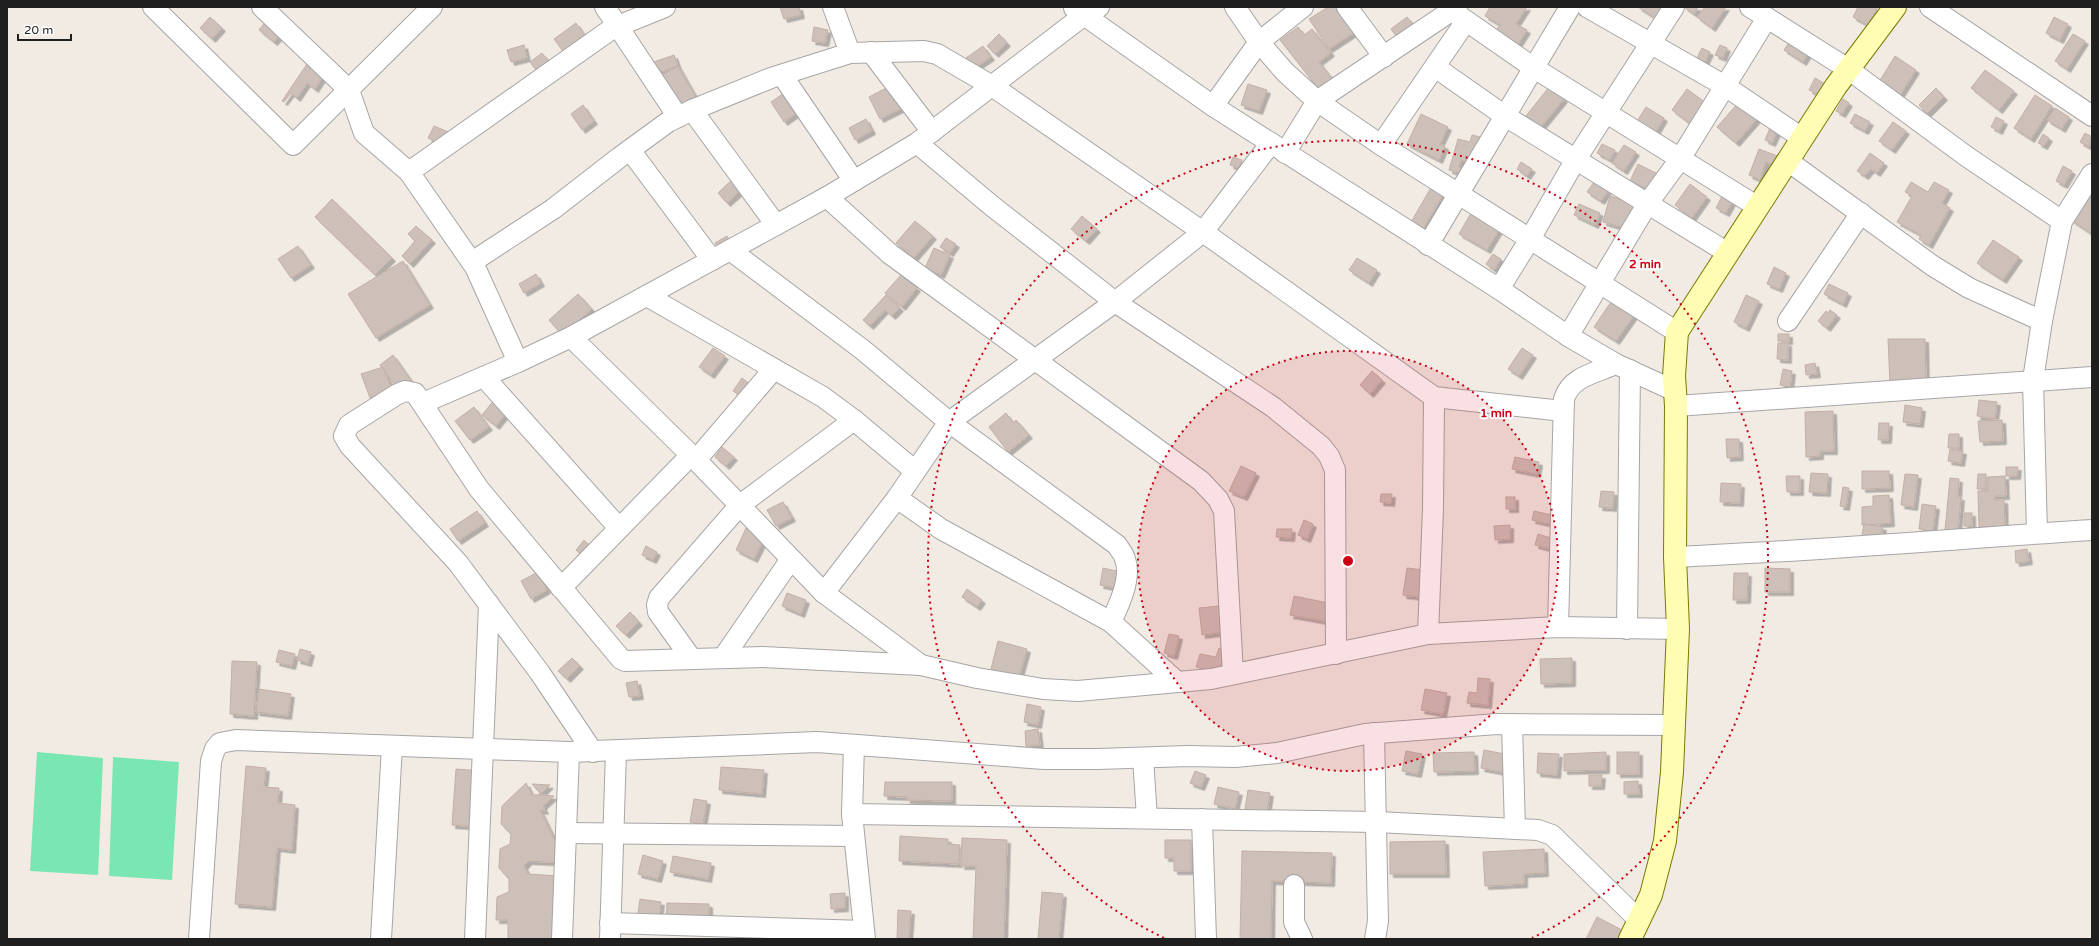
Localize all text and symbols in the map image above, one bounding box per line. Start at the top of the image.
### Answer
scale bar [18,16,71,42]
text: 20 m [24,23,53,37]
text: 2 min [1629,257,1661,271]
text: 1 min [1480,406,1512,420]
centre of rings [1341,554,1355,568]

